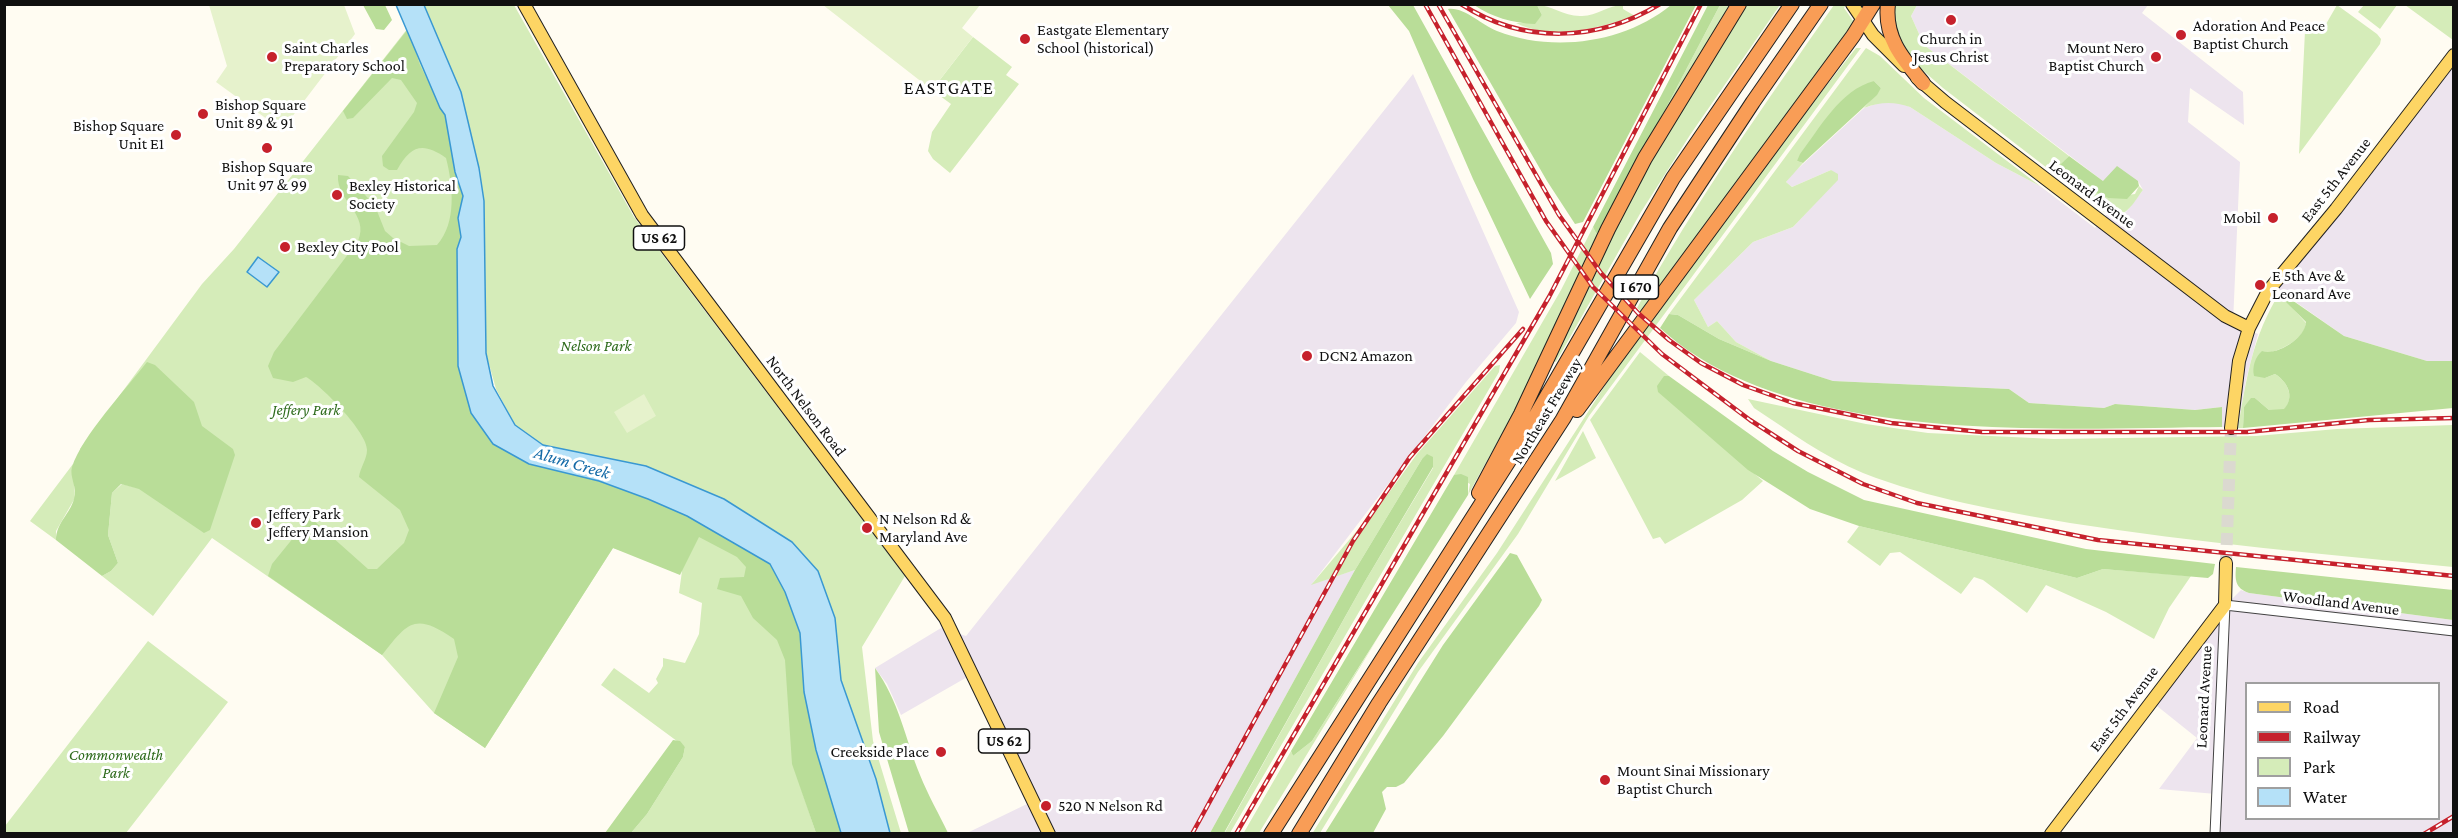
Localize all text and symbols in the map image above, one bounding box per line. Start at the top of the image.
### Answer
marker: Church in Jesus Christ [1944,13,1958,27]
place label: Adoration And Peace Baptist Church [2193,16,2325,54]
place label: Eastgate Elementary School (historical) [1037,20,1169,58]
marker: Adoration And Peace Baptist Church [2174,28,2188,42]
place label: Church in Jesus Christ [1913,29,1989,67]
marker: Eastgate Elementary School (historical) [1018,32,1032,46]
place label: Saint Charles Preparatory School [284,38,405,76]
place label: Mount Nero Baptist Church [2048,38,2144,76]
marker: Saint Charles Preparatory School [265,50,279,64]
marker: Mount Nero Baptist Church [2149,50,2163,64]
district label: EASTGATE [904,77,994,99]
place label: Bishop Square Unit 89 & 91 [215,95,306,133]
marker: Bishop Square Unit 89 & 91 [196,107,210,121]
place label: Bishop Square Unit E1 [73,116,164,154]
marker: Bishop Square Unit E1 [169,128,183,142]
street label: East 5th Avenue [2297,134,2375,226]
marker: Bishop Square Unit 97 & 99 [260,141,274,155]
street label: Leonard Avenue [2045,155,2139,233]
place label: Bishop Square Unit 97 & 99 [221,157,313,195]
place label: Bexley Historical Society [349,176,456,214]
marker: Bexley Historical Society [330,188,344,202]
place label: Mobil [2223,208,2261,228]
marker: Mobil [2266,211,2280,225]
road number: US 62 [634,226,684,250]
place label: Bexley City Pool [297,237,399,257]
marker: Bexley City Pool [278,240,292,254]
place label: E 5th Ave & Leonard Ave [2272,266,2351,304]
road number: I 670 [1614,275,1658,299]
marker: E 5th Ave & Leonard Ave [2253,278,2267,292]
park label: Nelson Park [561,336,631,356]
place label: DCN2 Amazon [1319,346,1413,366]
marker: DCN2 Amazon [1300,349,1314,363]
street label: North Nelson Road [762,352,850,460]
street label: Northeast Freeway [1508,354,1586,468]
park label: Jeffery Park [272,400,340,420]
water label: Alum Creek [531,442,613,484]
place label: Jeffery Park Jeffery Mansion [268,504,369,542]
place label: N Nelson Rd & Maryland Ave [879,509,971,547]
marker: Jeffery Park Jeffery Mansion [249,516,263,530]
marker: N Nelson Rd & Maryland Ave [860,521,874,535]
street label: Woodland Avenue [2282,586,2400,620]
street label: Leonard Avenue [2192,645,2216,749]
street label: East 5th Avenue [2086,662,2162,756]
legend [2245,682,2440,820]
text: Road [2303,697,2340,717]
text: Railway [2303,727,2360,747]
road number: US 62 [978,729,1030,753]
place label: Creekside Place [830,742,929,762]
park label: Commonwealth Park [69,745,163,783]
marker: Creekside Place [934,745,948,759]
text: Park [2303,757,2335,777]
place label: Mount Sinai Missionary Baptist Church [1617,761,1770,799]
marker: Mount Sinai Missionary Baptist Church [1598,773,1612,787]
text: Water [2303,787,2347,807]
place label: 520 N Nelson Rd [1058,796,1163,816]
marker: 520 N Nelson Rd [1039,799,1053,813]

